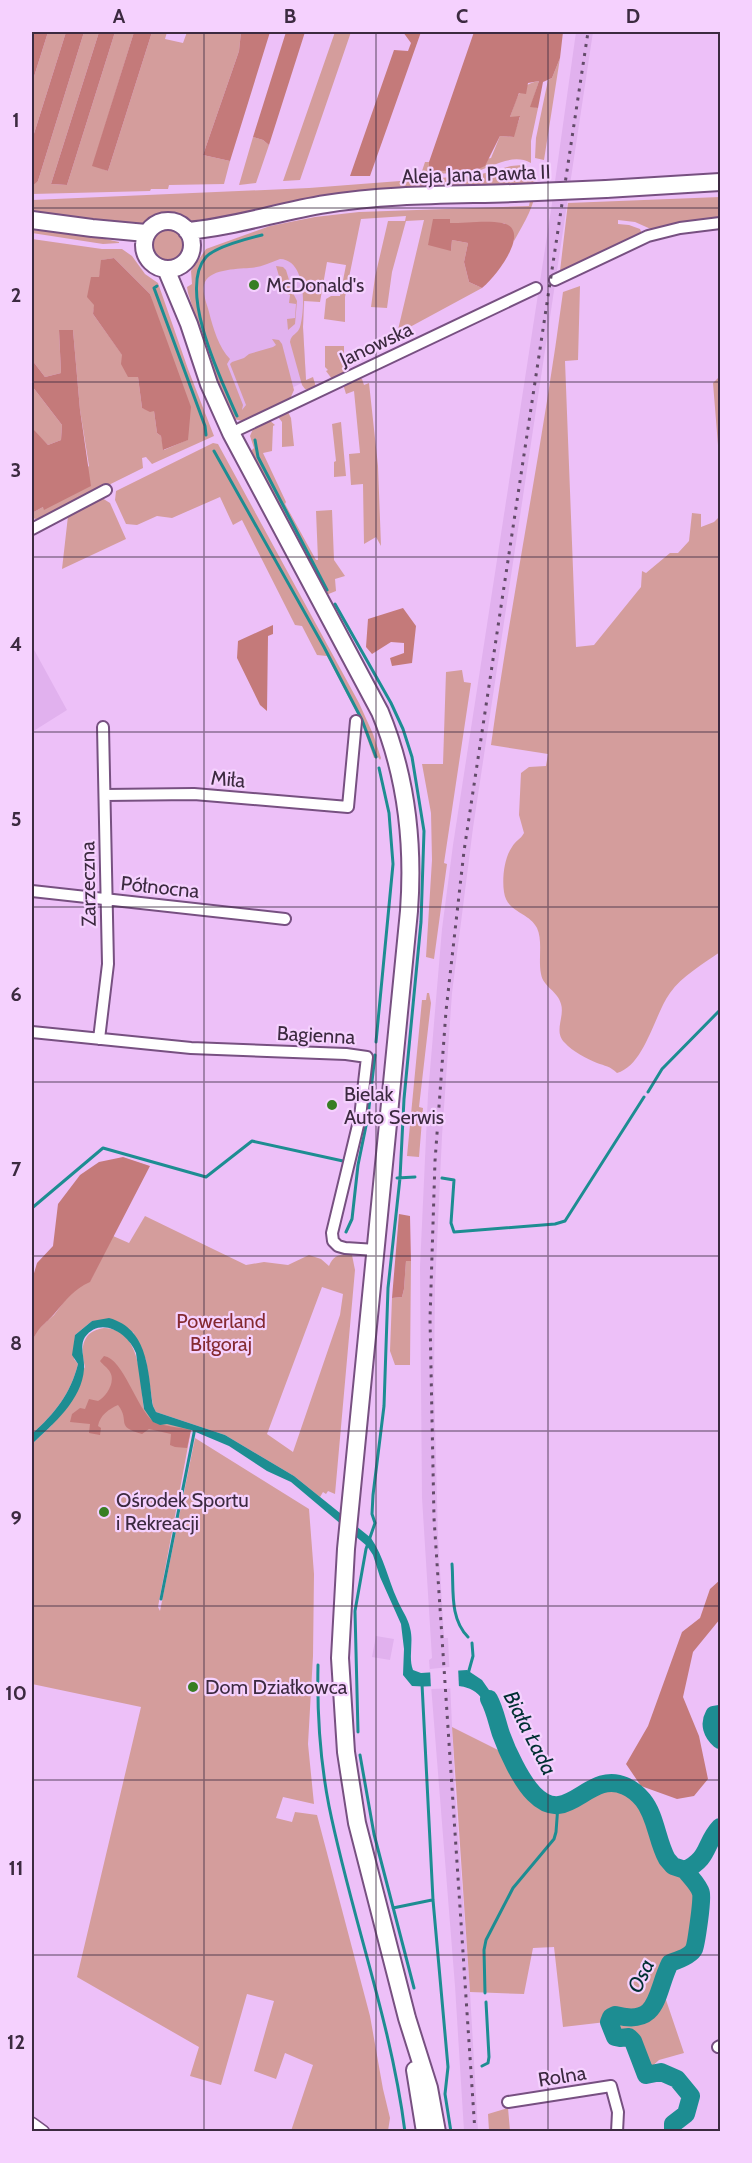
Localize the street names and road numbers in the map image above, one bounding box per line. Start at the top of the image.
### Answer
street label: Aleja Jana Pawła II [401,159,551,189]
street label: Janowska [335,317,417,372]
street label: Miła [210,766,247,792]
street label: Zarzeczna [75,841,101,927]
street label: Północna [119,871,201,903]
street label: Bagienna [276,1021,356,1049]
street label: Rolna [536,2060,588,2092]

